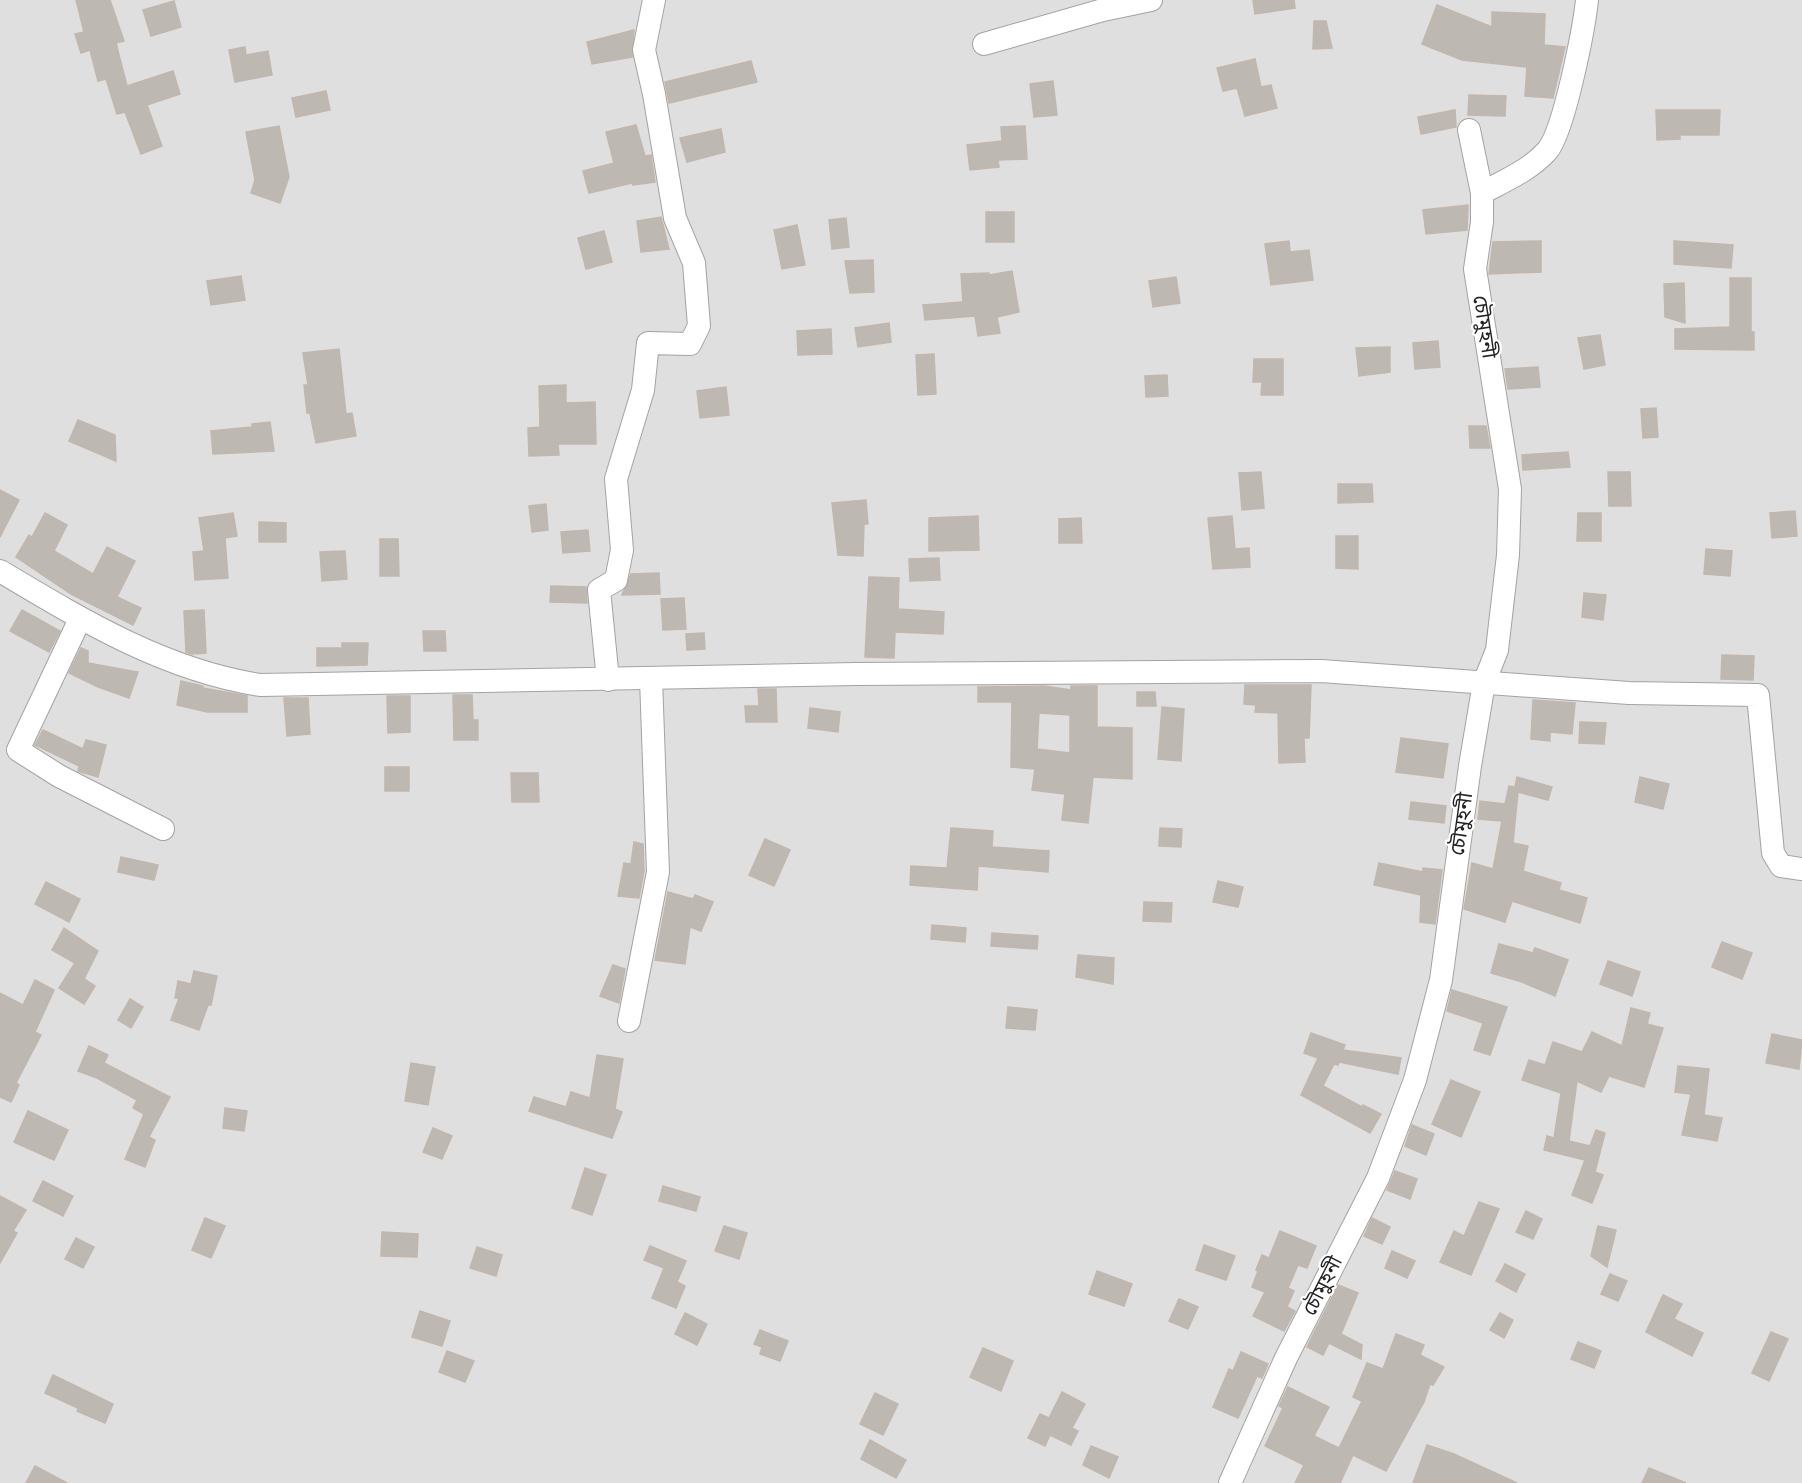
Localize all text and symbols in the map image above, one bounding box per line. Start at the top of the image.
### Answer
street label: চৌমুহনী [1467,294,1502,361]
street label: চৌমুহনী [1445,790,1478,857]
street label: চৌমুহনী [1297,1251,1348,1320]

